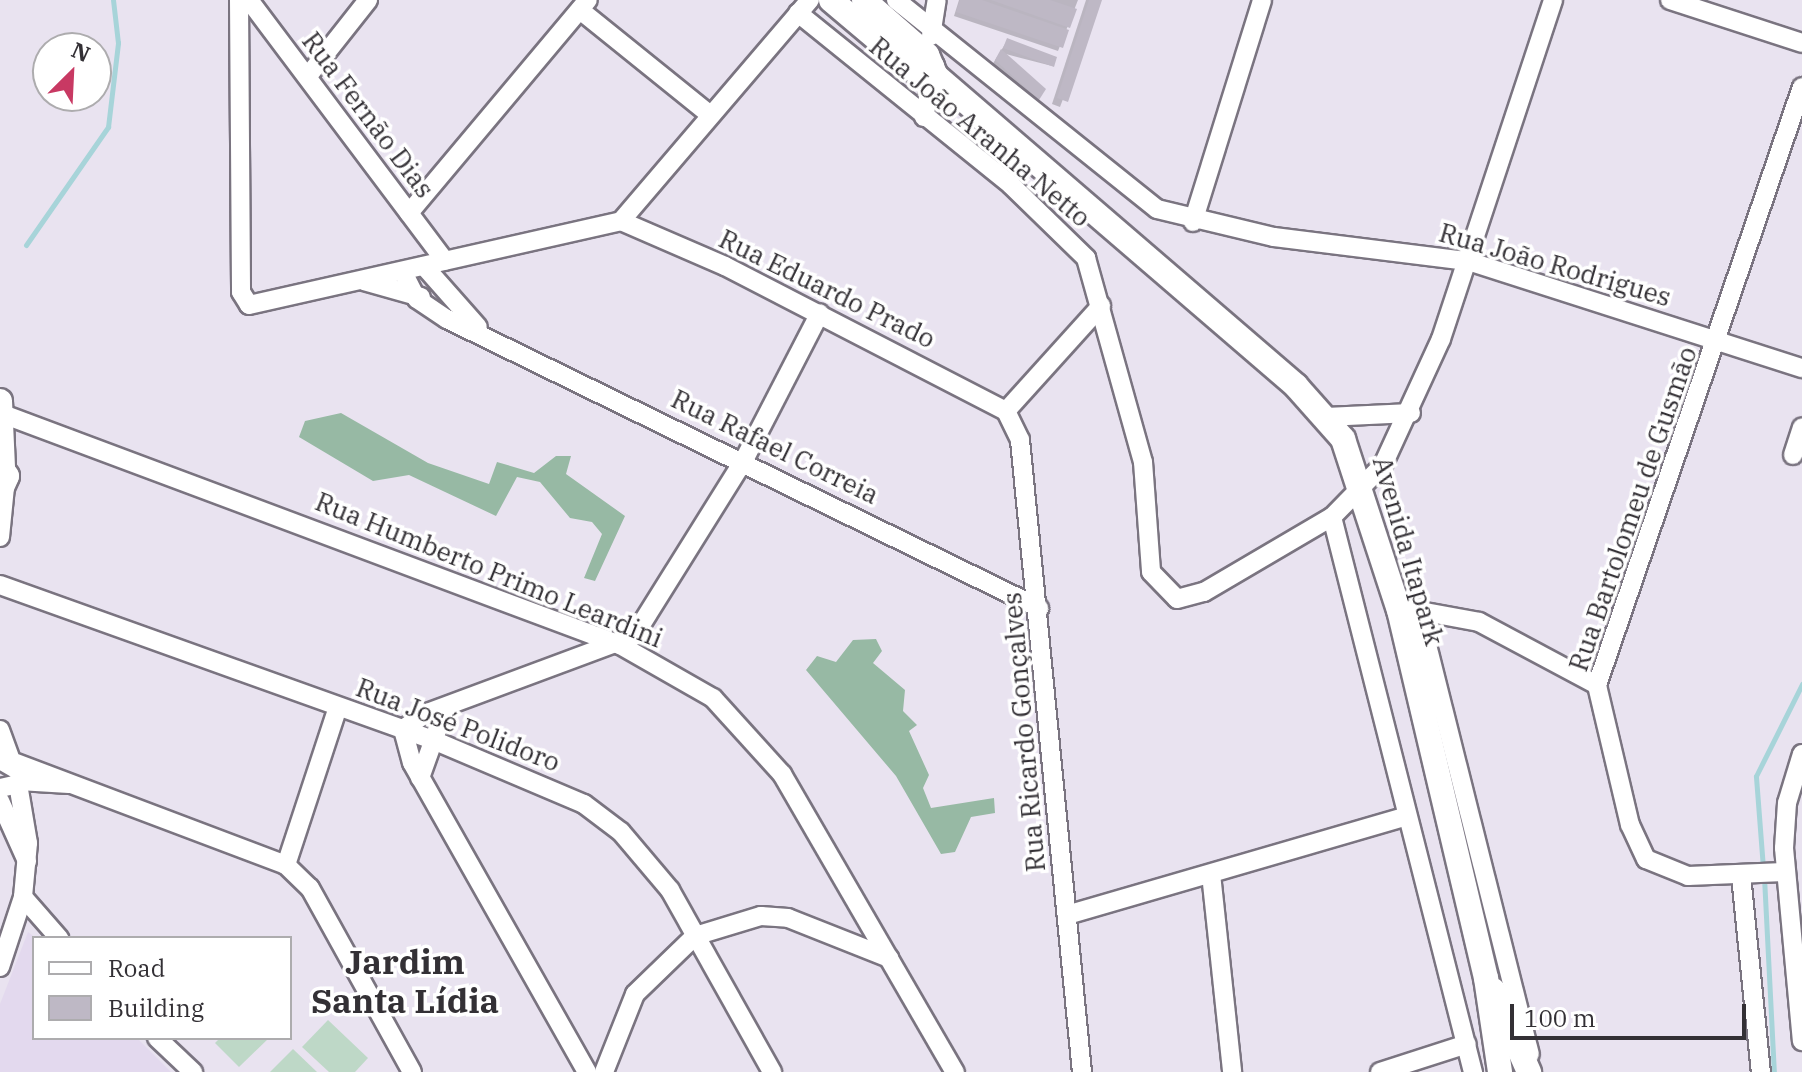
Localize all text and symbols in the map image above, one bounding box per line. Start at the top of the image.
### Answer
street label: Rua Fernão Dias [296,26,440,204]
street label: Rua João Aranha Netto [863,31,1097,233]
north arrow [32,32,112,112]
text: N [67,35,95,68]
street label: Rua João Rodrigues [1436,217,1674,313]
street label: Rua Eduardo Prado [714,223,940,355]
street label: Rua Bartolomeu de Gusmão [1563,343,1703,675]
street label: Rua Rafael Correia [666,383,884,511]
street label: Avenida Itapark [1366,453,1450,649]
street label: Rua Humberto Primo Leardini [311,486,667,654]
street label: Rua Ricardo Gonçalves [996,591,1052,873]
street label: Rua José Polidoro [352,672,564,778]
legend [32,936,292,1040]
district label: Jardim Santa Lídia [311,941,499,1020]
text: Road [108,952,165,984]
scale bar [1514,988,1750,1038]
text: Building [108,992,204,1024]
text: 100 m [1524,1002,1596,1034]

